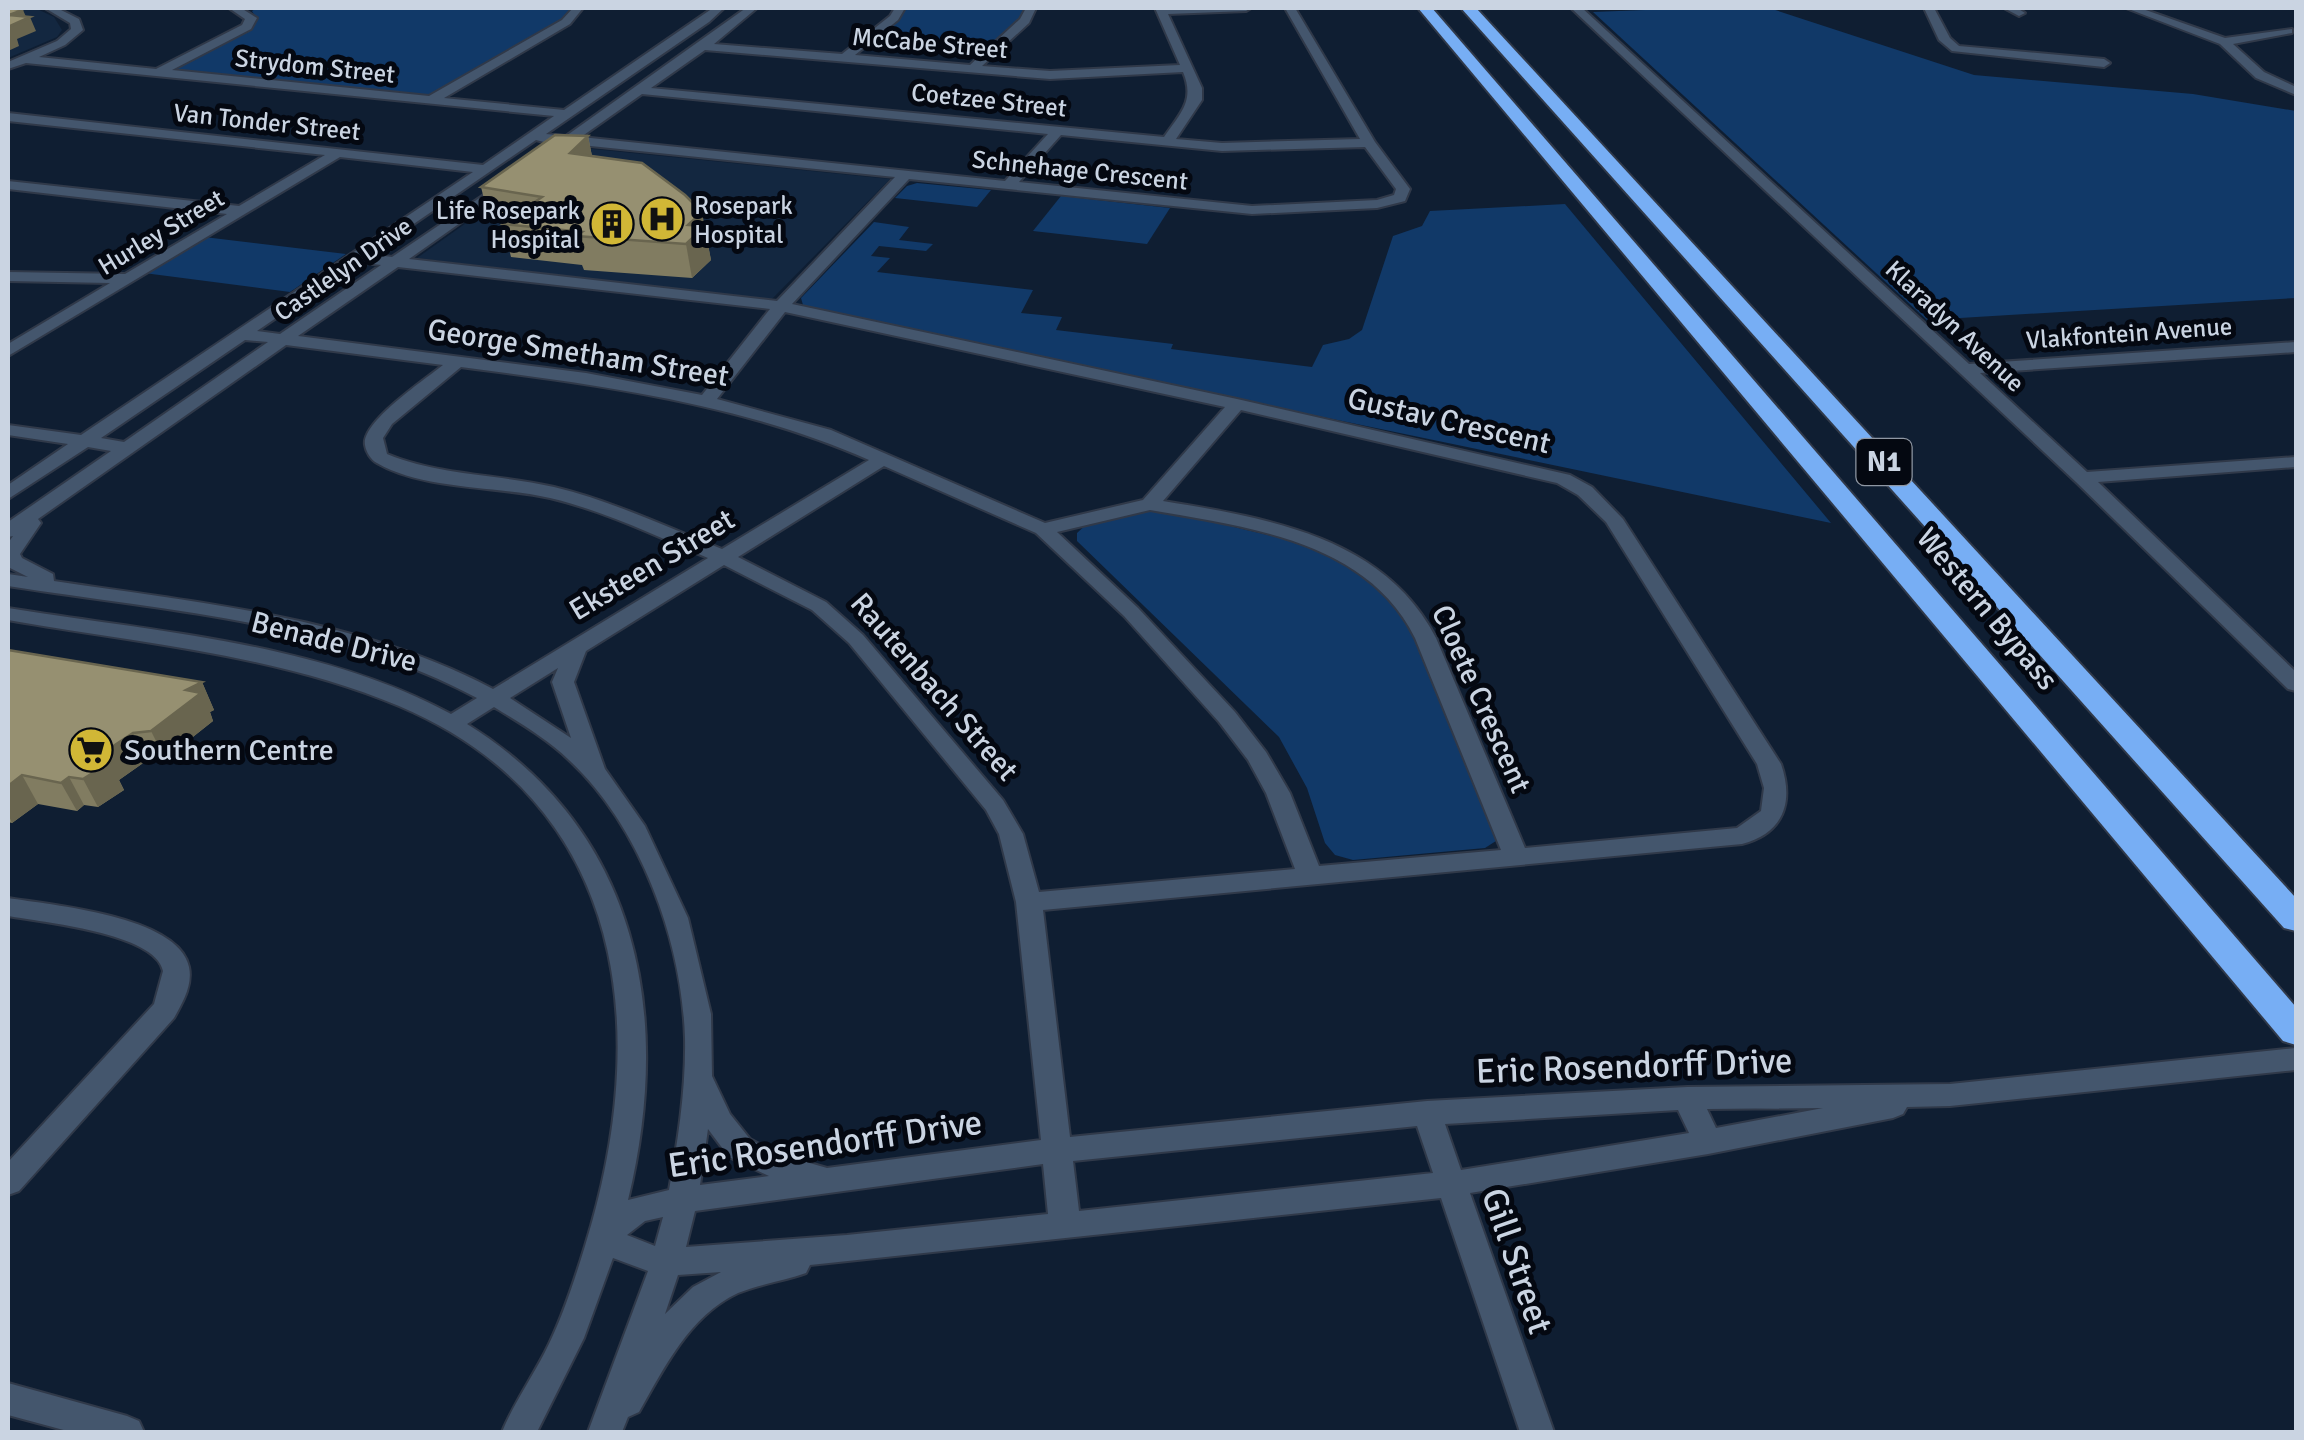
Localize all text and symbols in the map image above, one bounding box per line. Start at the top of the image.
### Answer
street label: McCabe Street [851,21,1009,65]
street label: Strydom Street [233,42,397,90]
street label: Coetzee Street [910,76,1068,124]
street label: Van Tonder Street [172,97,362,147]
street label: Schnehage Crescent [971,143,1190,197]
street label: Hurley Street [92,182,230,282]
place label: Rosepark Hospital [694,190,793,250]
place label: Life Rosepark Hospital [436,195,580,255]
hospital icon: Rosepark Hospital [639,196,685,242]
building icon: Life Rosepark Hospital [589,201,635,247]
street label: Castlelyn Drive [268,210,418,328]
street label: Klaradyn Avenue [1879,254,2031,398]
street label: Vlakfontein Avenue [2025,310,2233,356]
street label: George Smetham Street [425,311,731,395]
street label: Gustav Crescent [1344,380,1554,462]
road number: N1 [1856,439,1912,485]
street label: Eksteen Street [563,501,741,629]
street label: Western Bypass [1908,520,2066,698]
street label: Rautenbach Street [842,585,1026,789]
street label: Cloete Crescent [1423,599,1539,799]
street label: Benade Drive [247,604,421,680]
supermarket icon: Southern Centre [68,727,114,773]
place label: Southern Centre [124,732,334,769]
street label: Eric Rosendorff Drive [1475,1039,1793,1093]
street label: Eric Rosendorff Drive [665,1101,985,1187]
street label: Gill Street [1472,1183,1562,1339]

